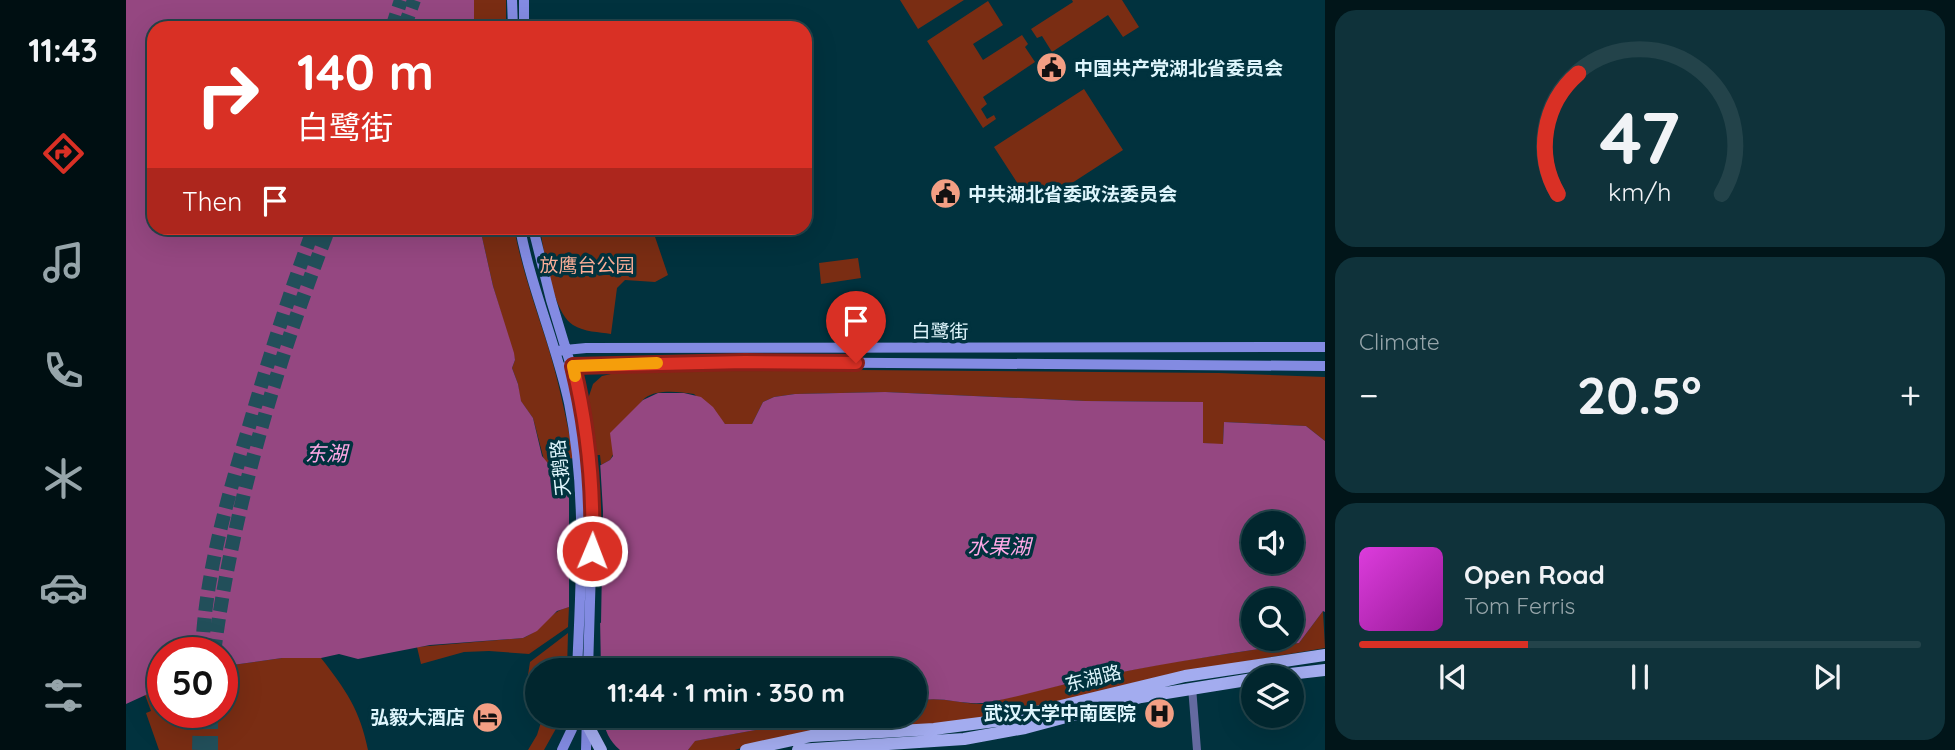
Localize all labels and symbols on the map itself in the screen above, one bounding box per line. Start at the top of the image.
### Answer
public building icon: 中国共产党湖北省委员会 [1034,51,1068,85]
place label: 中国共产党湖北省委员会 [1074,56,1283,80]
public building icon: 中共湖北省委政法委员会 [928,177,962,211]
place label: 中共湖北省委政法委员会 [968,182,1177,206]
park label: 放鹰台公园 [539,253,635,277]
pin [826,291,886,363]
street label: 白鹭街 [911,319,969,343]
street label: 天鹅路 [545,438,575,498]
water label: 东湖 [305,440,350,466]
position arrow [555,514,629,588]
water label: 水果湖 [968,533,1033,559]
speed limit sign: 50 [147,637,238,728]
street label: 东湖路 [1062,659,1124,697]
hospital icon: 武汉大学中南医院 [1142,696,1176,730]
hotel icon: 弘毅大酒店 [471,700,505,734]
place label: 武汉大学中南医院 [984,701,1136,725]
place label: 弘毅大酒店 [370,705,465,729]

